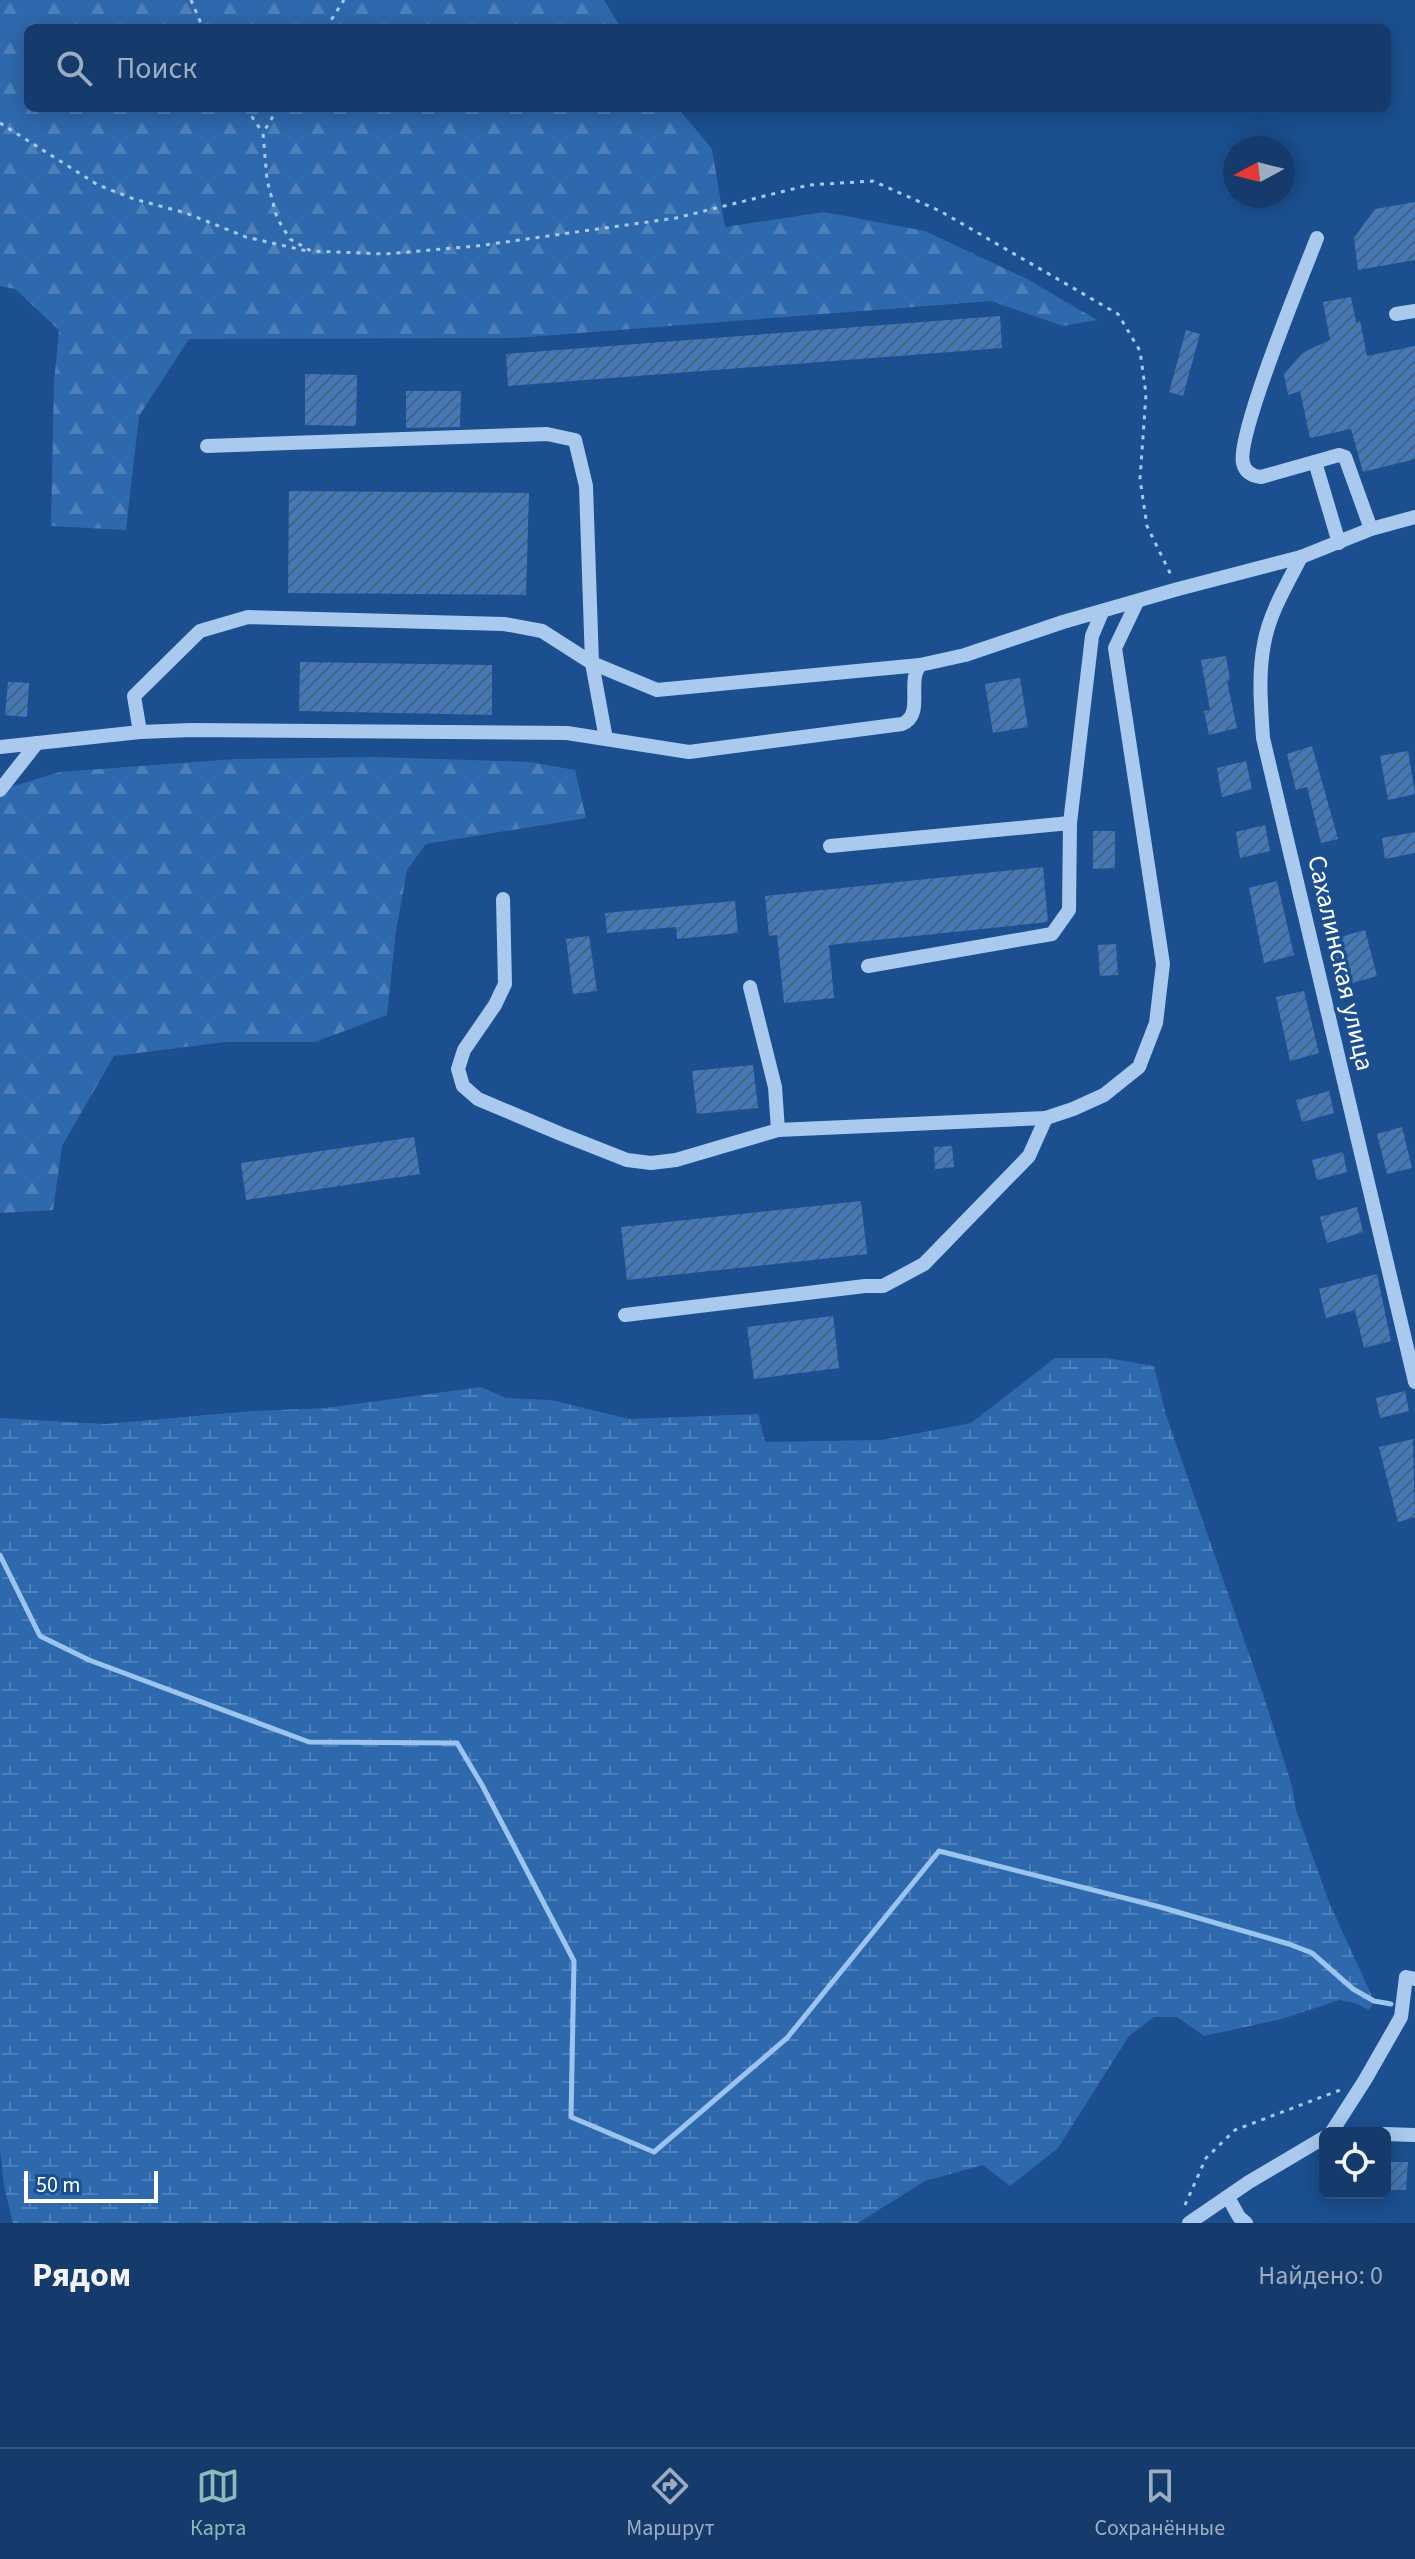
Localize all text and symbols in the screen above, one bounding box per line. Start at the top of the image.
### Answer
search box [24,24,1391,112]
icon: search [52,46,96,90]
text: Поиск [116,47,197,90]
north arrow [1223,136,1295,208]
street label: Сахалинская улица [1298,852,1384,1074]
map controls [1319,2127,1391,2199]
button: locate [1319,2127,1391,2199]
scale bar [24,2167,158,2203]
text: 50 m [36,2169,81,2201]
text: Рядом [32,2251,131,2300]
text: Найдено: 0 [1258,2257,1383,2294]
tab: Карта [190,2464,246,2544]
tab: Маршрут [626,2464,715,2544]
tab: Сохранённые [1094,2464,1225,2544]

